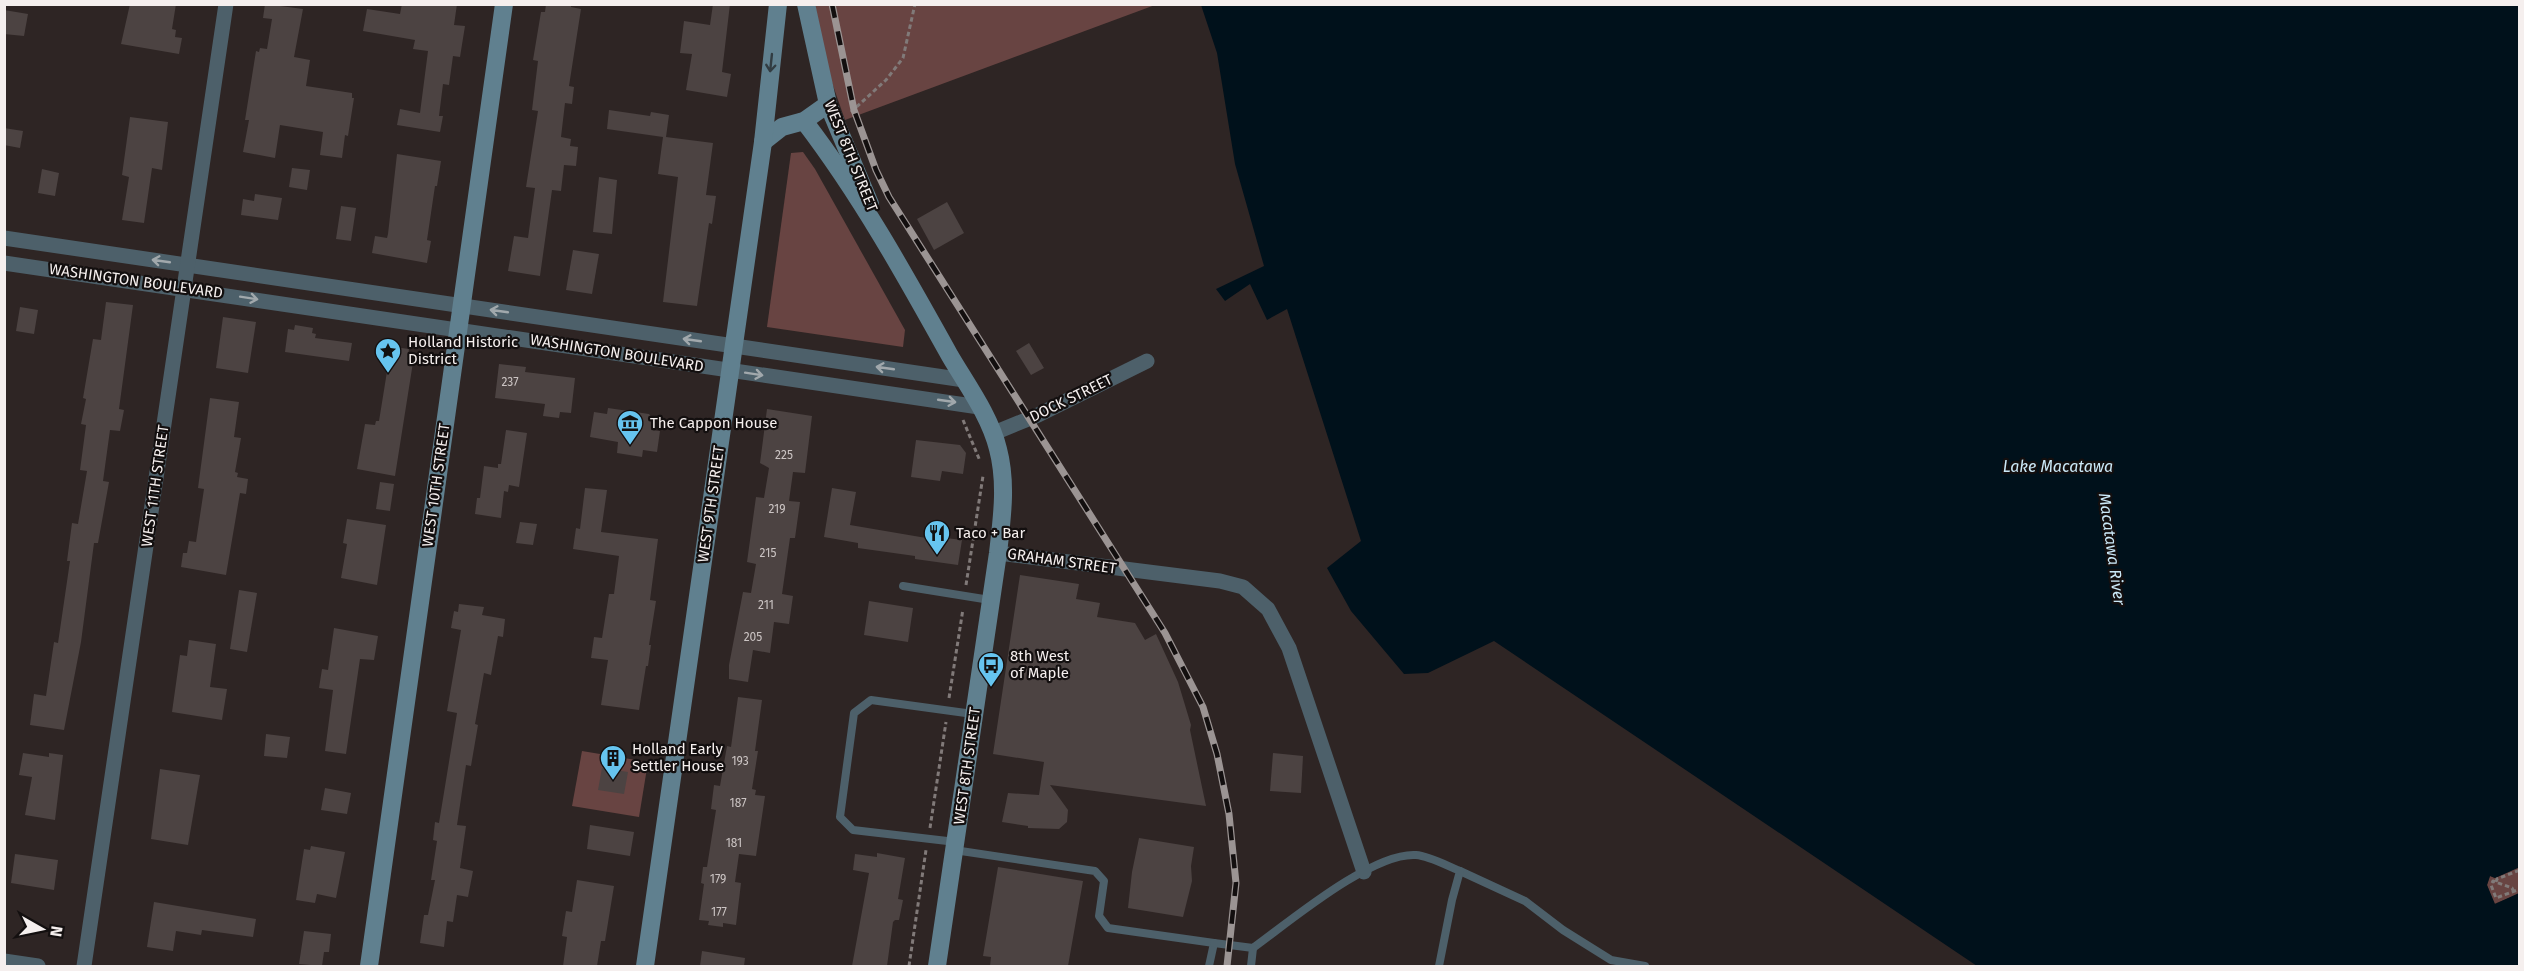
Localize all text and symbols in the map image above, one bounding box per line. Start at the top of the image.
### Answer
one-way arrow [766,52,777,72]
street label: WEST 8TH STREET [821,98,882,214]
one-way arrow [152,256,171,267]
street label: WASHINGTON BOULEVARD [48,260,224,302]
one-way arrow [239,292,259,303]
one-way arrow [490,306,510,317]
street label: WASHINGTON BOULEVARD [529,330,705,376]
place label: Holland Historic District [408,333,518,368]
one-way arrow [683,334,703,345]
place icon: Holland Historic District [373,336,403,374]
one-way arrow [876,363,895,374]
one-way arrow [743,369,763,380]
street label: DOCK STREET [1027,370,1115,426]
house number: 237 [501,375,519,389]
one-way arrow [936,396,956,407]
museum icon: The Cappon House [615,408,645,446]
place label: The Cappon House [650,414,777,432]
street label: WEST 10TH STREET [418,422,454,548]
street label: WEST 11TH STREET [138,424,173,548]
street label: WEST 9TH STREET [694,444,728,564]
house number: 225 [775,448,793,462]
water label: Lake Macatawa [2003,457,2113,476]
water label: Macatawa River [2095,492,2129,607]
house number: 219 [768,502,786,516]
restaurant icon: Taco + Bar [922,518,952,556]
place label: Taco + Bar [956,524,1026,542]
street label: GRAHAM STREET [1006,544,1118,578]
house number: 215 [760,546,776,560]
house number: 211 [758,598,774,612]
house number: 205 [744,630,762,644]
place label: 8th West of Maple [1010,647,1070,682]
bus stop icon: 8th West of Maple [976,650,1006,688]
street label: WEST 8TH STREET [950,706,984,826]
place label: Holland Early Settler House [632,740,724,775]
building icon: Holland Early Settler House [598,743,628,781]
house number: 193 [731,754,749,768]
house number: 187 [730,796,746,810]
house number: 181 [726,836,742,850]
house number: 179 [710,872,726,886]
north arrow [12,899,72,959]
house number: 177 [711,905,727,919]
text: N [46,925,67,938]

